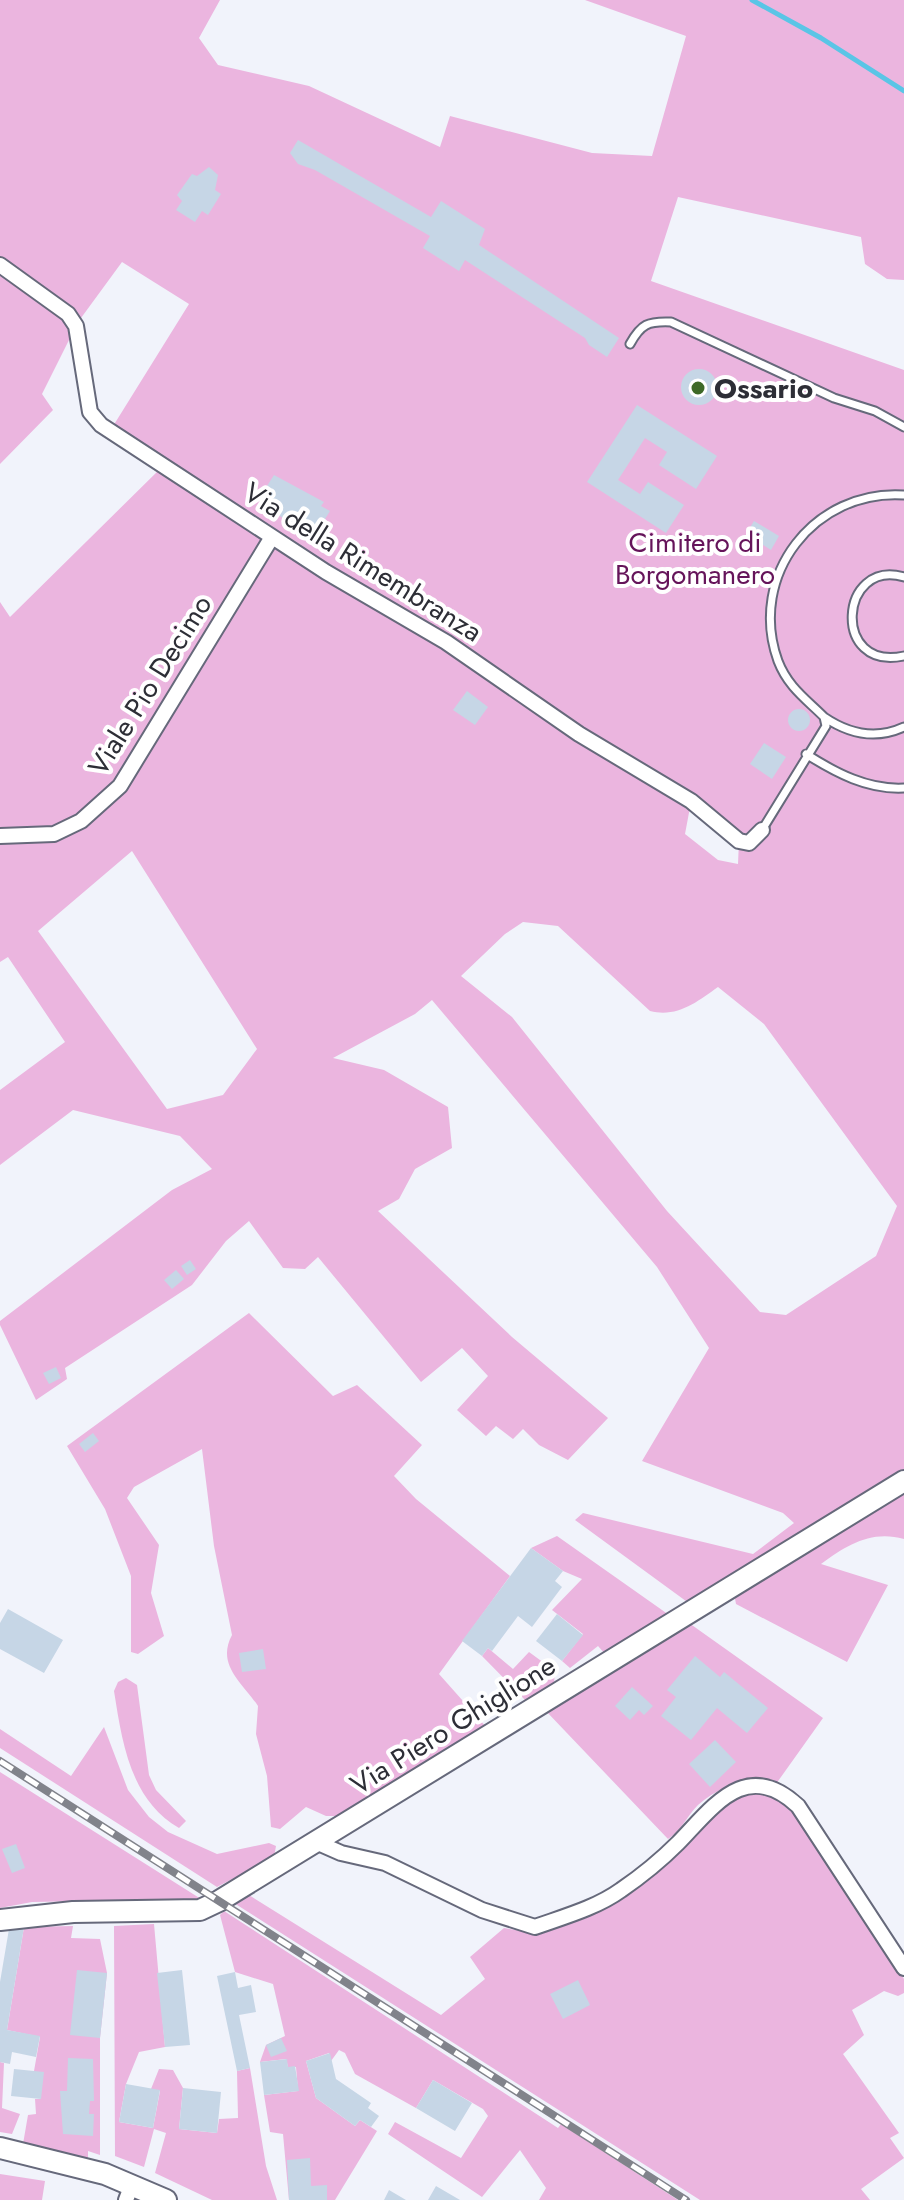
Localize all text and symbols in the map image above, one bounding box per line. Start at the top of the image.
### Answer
place label: Ossario [714,368,813,409]
marker: Ossario [689,379,707,397]
street label: Via della Rimembranza [236,472,490,652]
park label: Cimitero di Borgomanero [615,522,775,595]
street label: Viale Pio Decimo [78,587,222,783]
street label: Via Piero Ghiglione [342,1645,564,1805]

